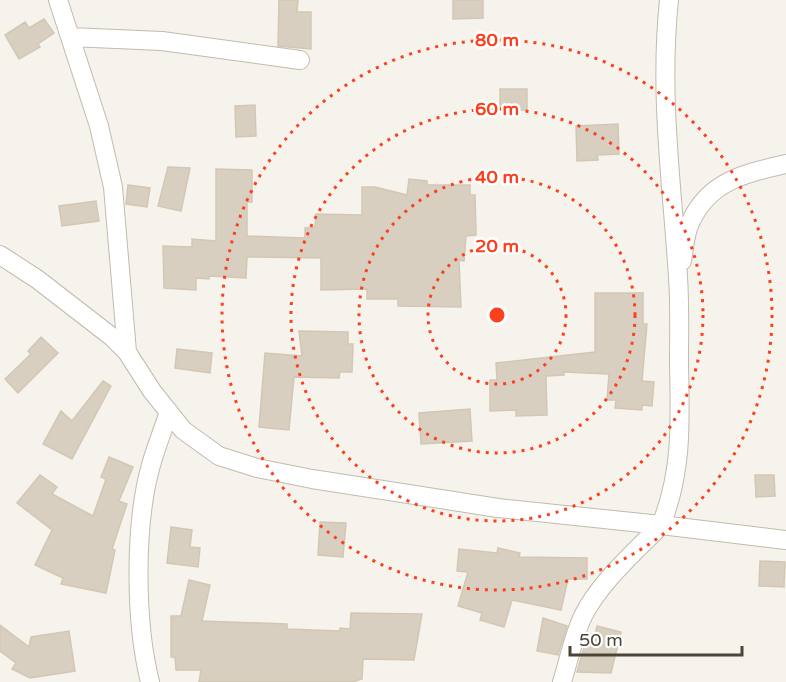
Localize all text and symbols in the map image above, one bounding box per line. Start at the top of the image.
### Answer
text: 80 m [475,29,519,51]
text: 60 m [475,98,519,120]
text: 40 m [475,166,519,188]
text: 20 m [475,235,519,257]
centre of rings [487,305,507,325]
scale bar [570,619,742,657]
text: 50 m [579,629,623,651]

